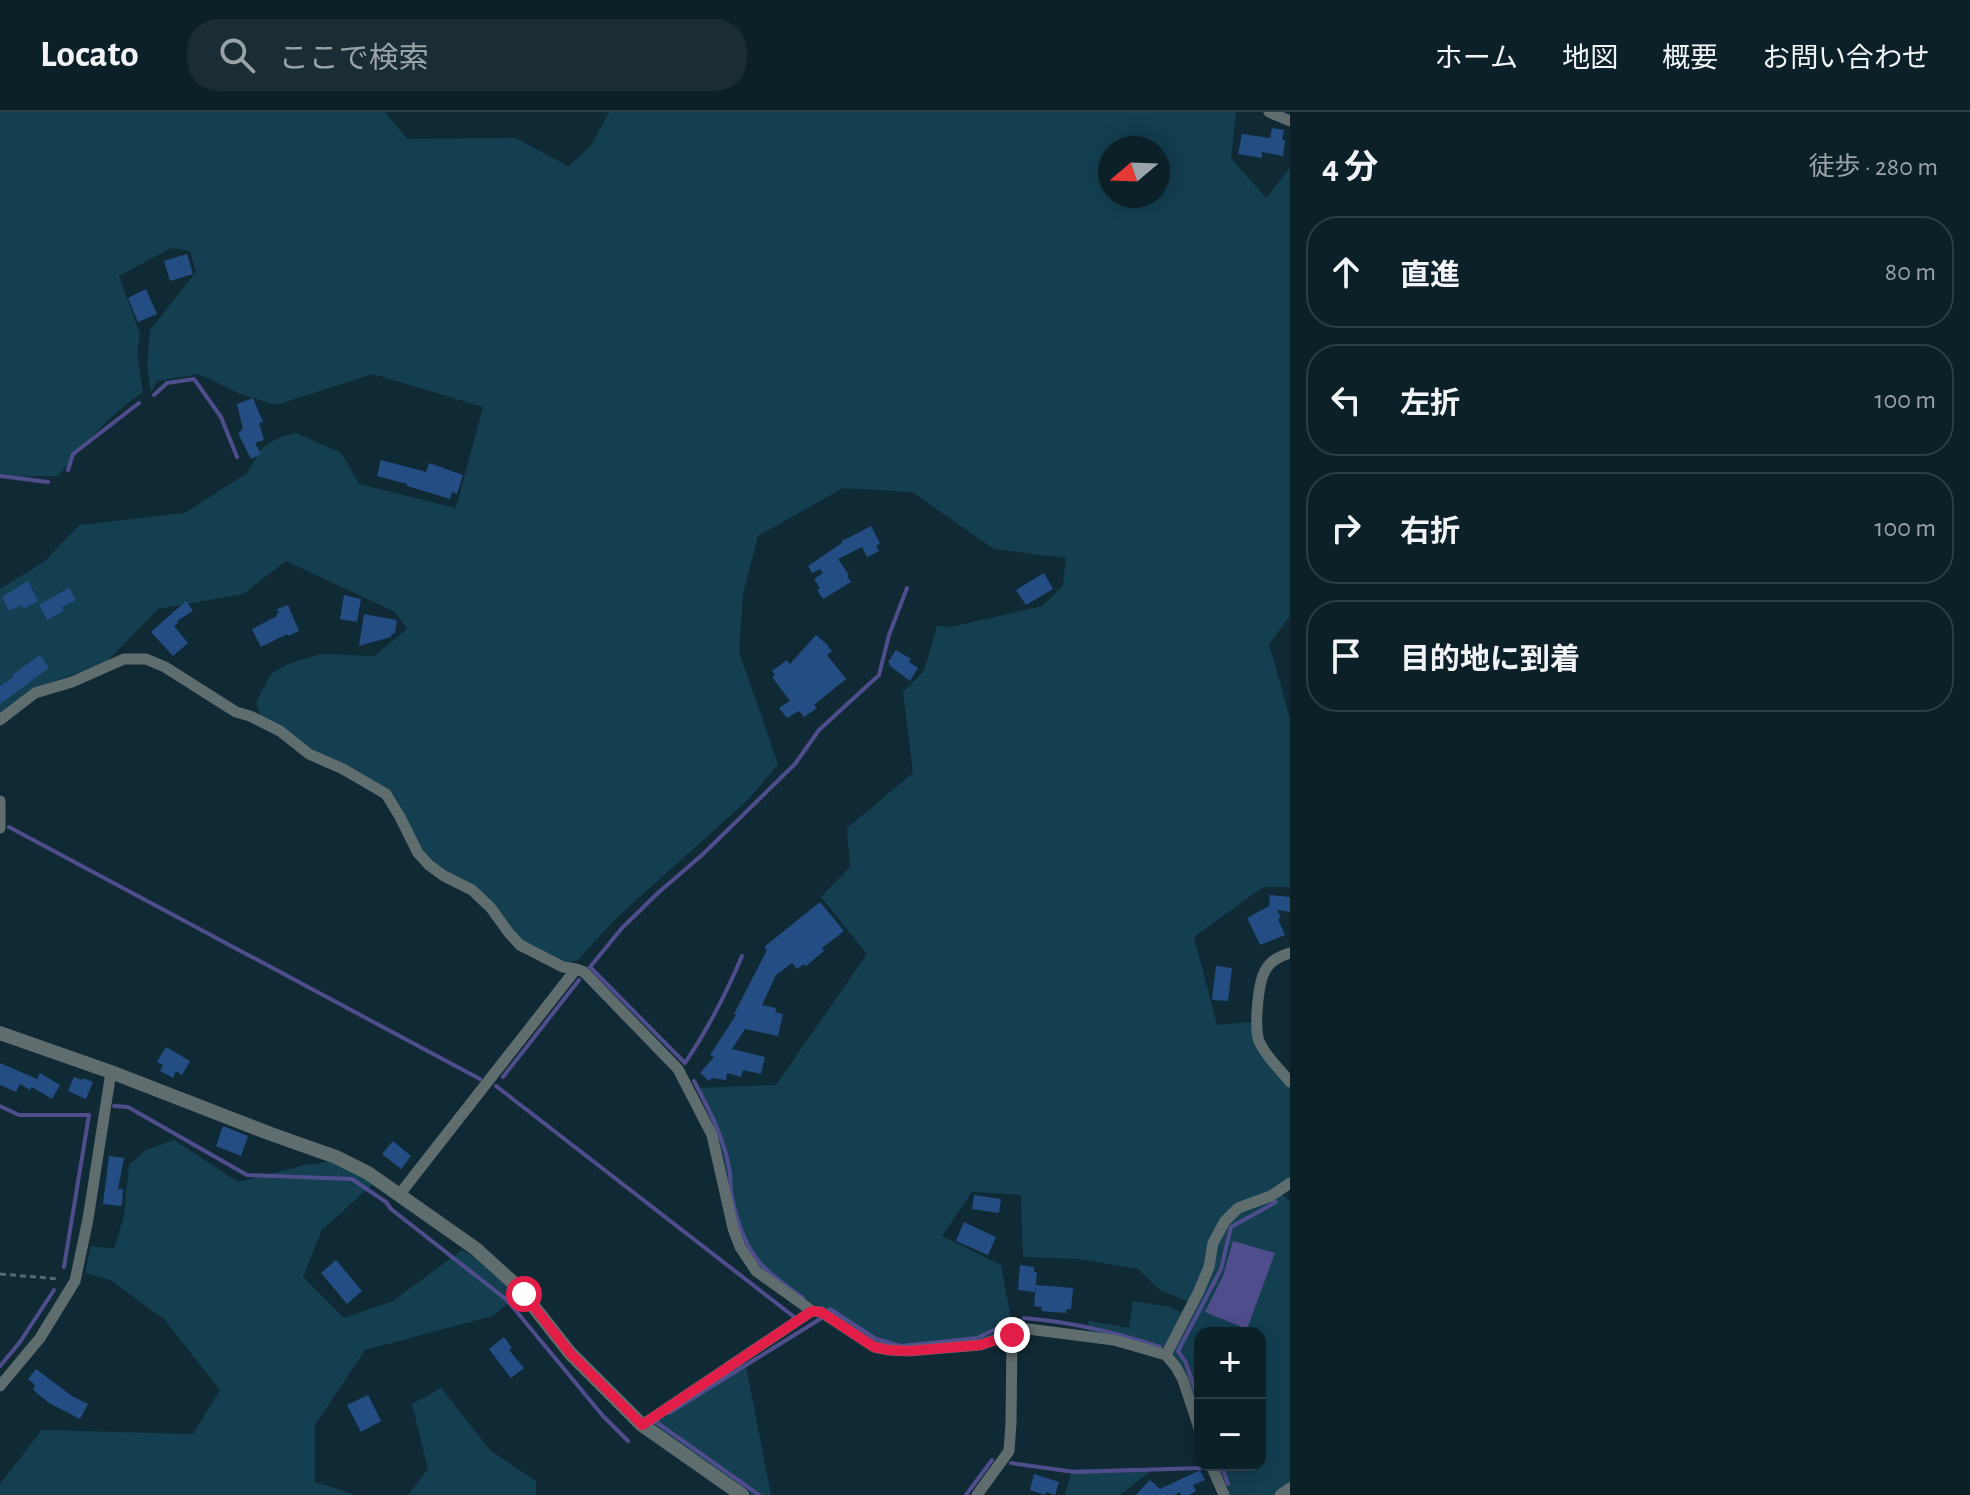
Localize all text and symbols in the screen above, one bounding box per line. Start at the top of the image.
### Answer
search box [187,19,747,91]
icon: search [215,33,259,77]
text: Locato [40,36,139,74]
text: ここで検索 [279,44,429,74]
text: ホーム [1435,45,1518,73]
text: 地図 [1562,45,1618,73]
text: 概要 [1662,45,1718,73]
text: お問い合わせ [1762,45,1930,73]
north arrow [1098,136,1170,208]
text: 4 分 [1322,151,1378,185]
text: 徒歩 · 280 m [1808,154,1938,180]
icon: ahead [1324,250,1368,294]
text: 80 m [1885,259,1936,285]
text: 直進 [1400,261,1460,291]
icon: left [1324,378,1368,422]
text: 100 m [1875,387,1936,413]
text: 左折 [1400,389,1460,419]
icon: right [1324,506,1368,550]
text: 100 m [1875,515,1936,541]
text: 右折 [1400,517,1460,547]
icon: arrive [1324,634,1368,678]
text: 目的地に到着 [1400,645,1580,675]
route start [506,1276,542,1312]
route end [994,1317,1030,1353]
map controls [1194,1327,1266,1471]
button: + [1194,1327,1266,1399]
button: − [1194,1399,1266,1471]

